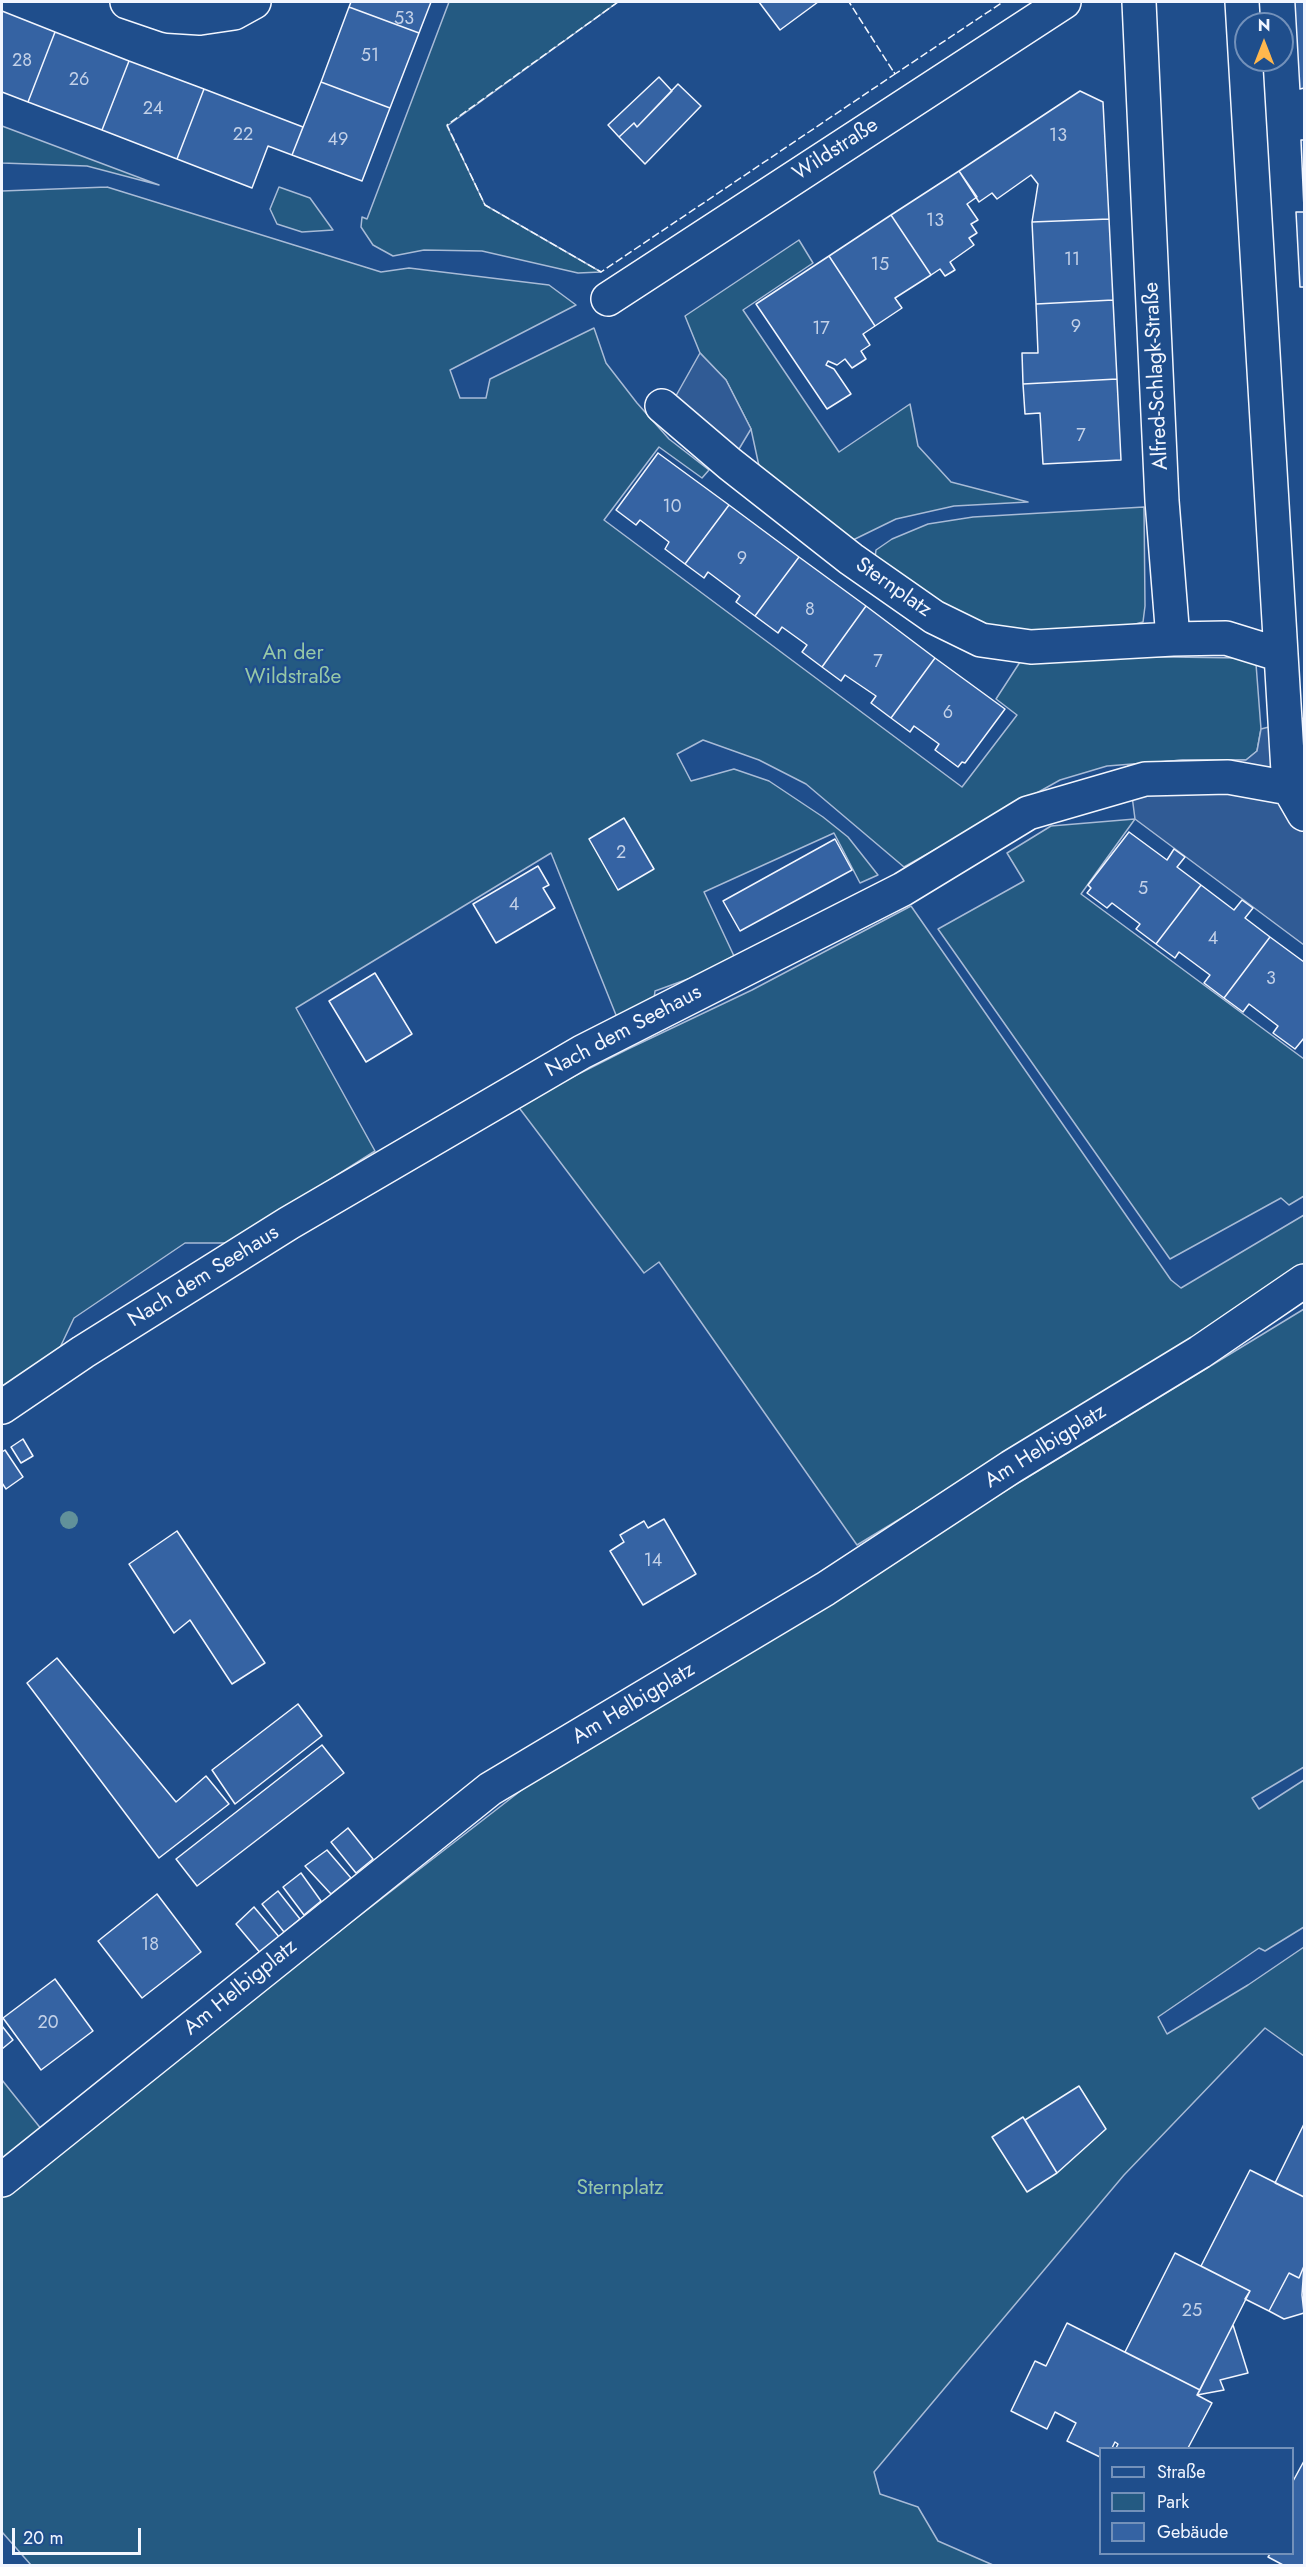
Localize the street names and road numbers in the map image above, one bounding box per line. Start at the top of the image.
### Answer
street label: Wildstraße [789,113,883,187]
street label: Alfred-Schlagk-Straße [1139,281,1175,471]
street label: Sternplatz [850,553,936,623]
street label: Nach dem Seehaus [542,980,706,1084]
street label: Nach dem Seehaus [124,1220,284,1334]
street label: Am Helbigplatz [981,1400,1111,1494]
street label: Am Helbigplatz [568,1658,700,1750]
street label: Am Helbigplatz [179,1935,303,2041]

